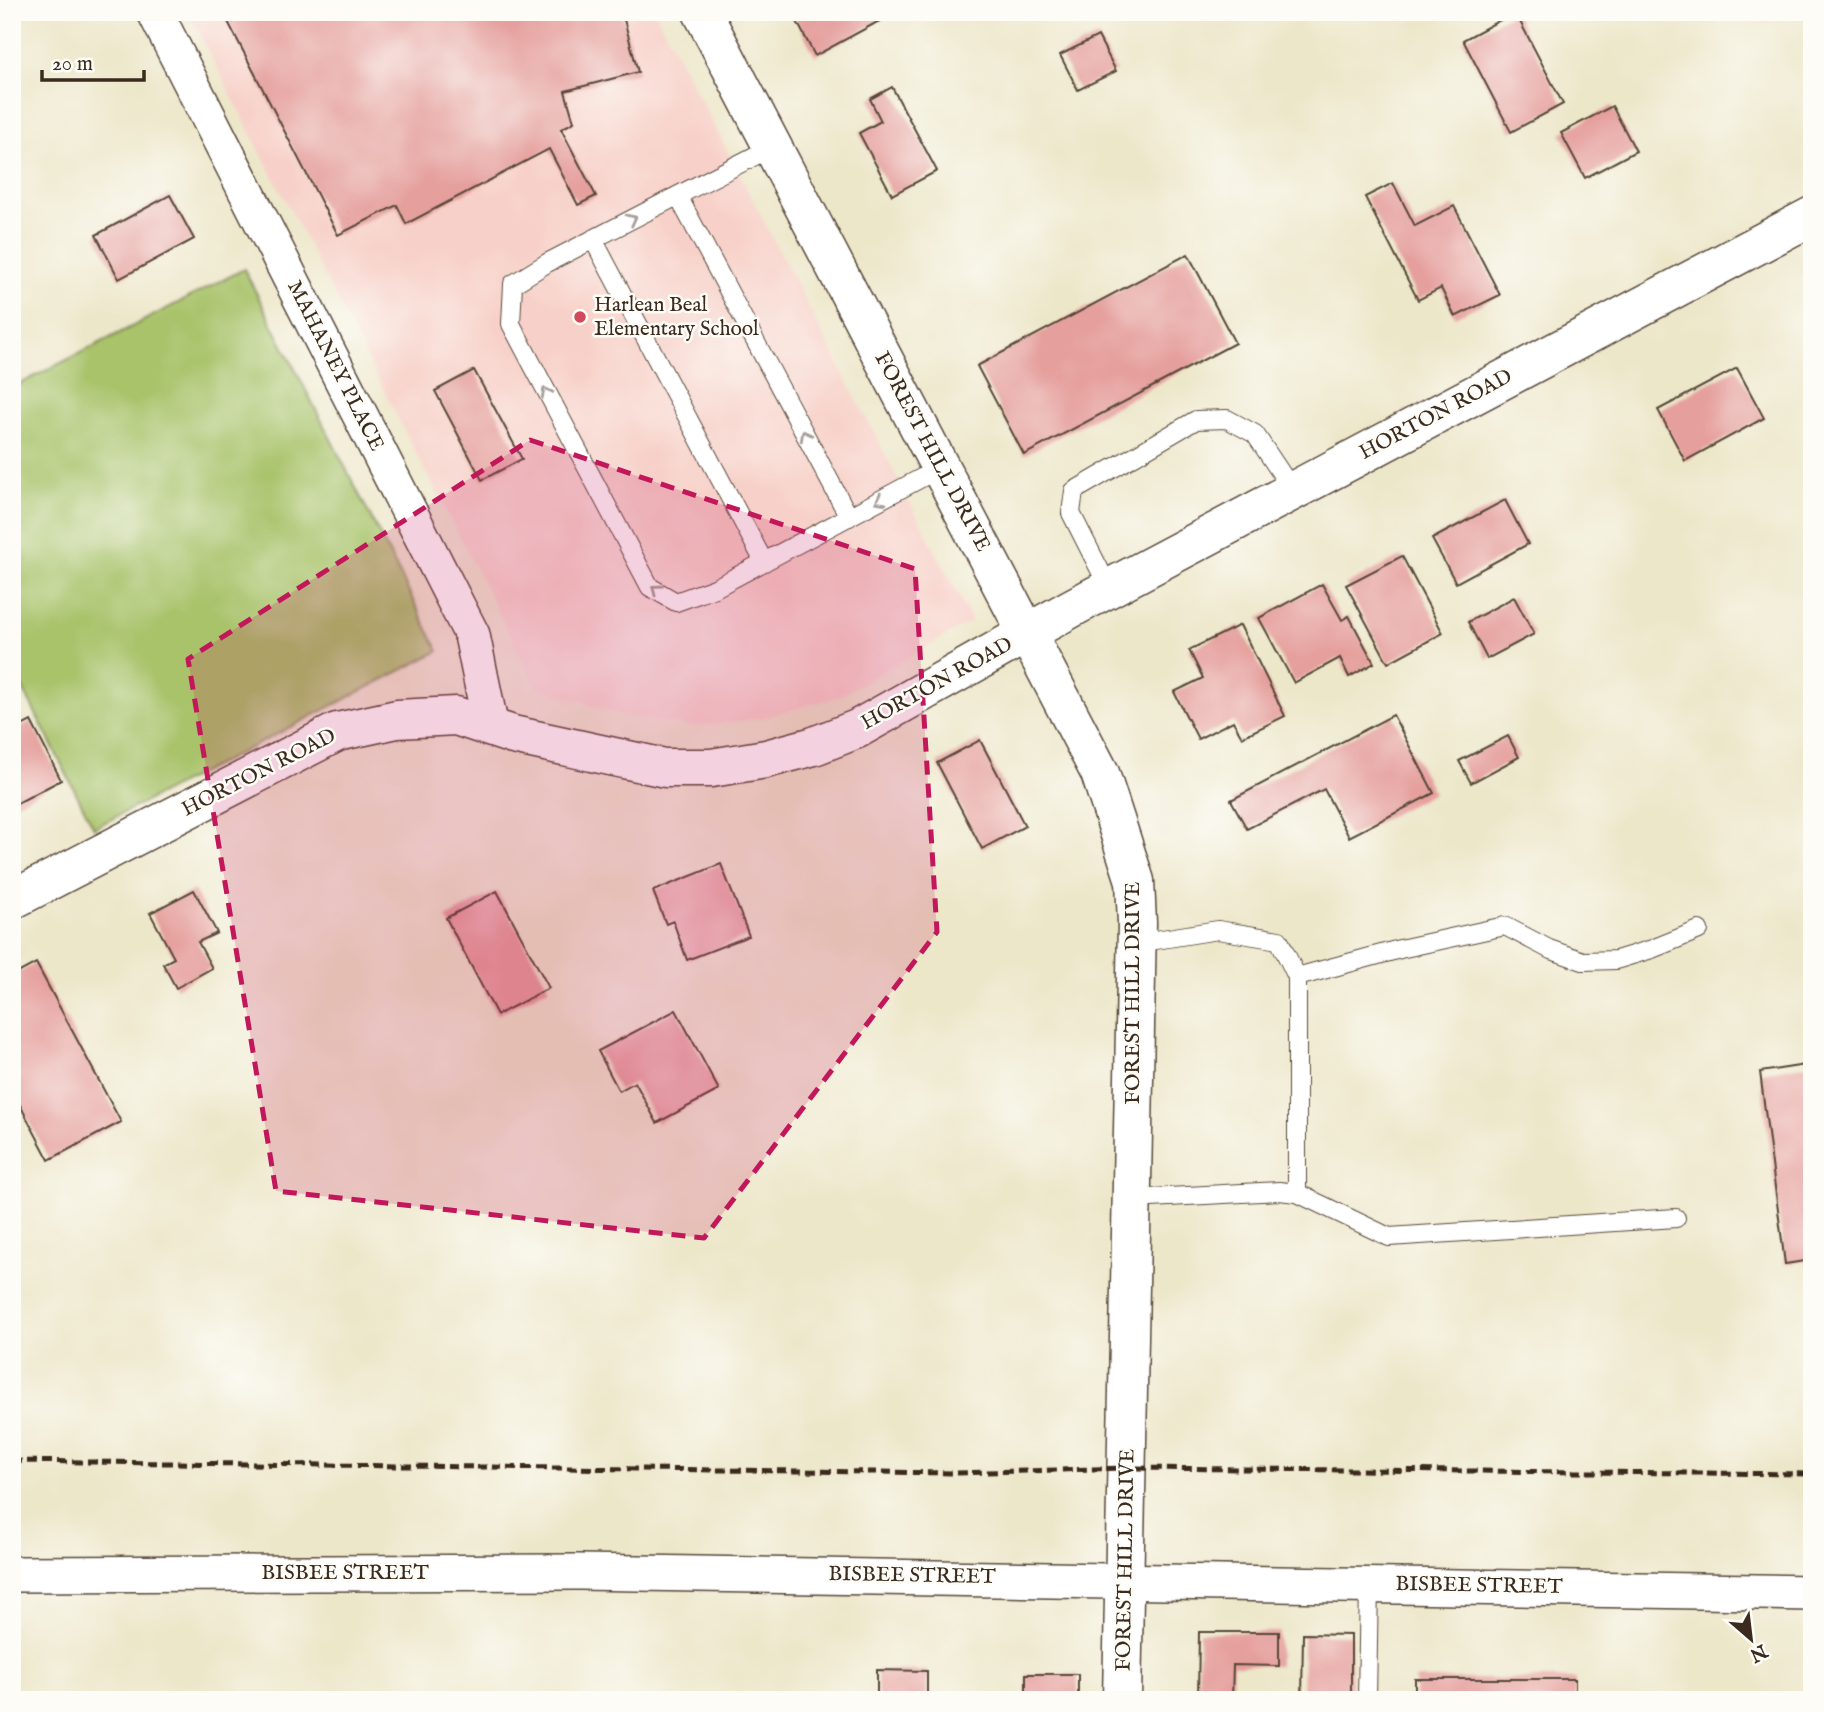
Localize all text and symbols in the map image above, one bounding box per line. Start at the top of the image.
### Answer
scale bar [42,38,144,82]
text: 20 m [52,51,93,78]
one-way arrow [625,214,637,227]
street label: MAHANEY PLACE [280,276,390,456]
place label: Harlean Beal Elementary School [594,292,759,343]
marker: Harlean Beal Elementary School [572,309,588,325]
street label: FOREST HILL DRIVE [868,347,996,557]
street label: HORTON ROAD [1355,363,1517,467]
one-way arrow [541,387,555,399]
one-way arrow [800,430,813,443]
one-way arrow [875,492,887,506]
one-way arrow [652,585,664,597]
street label: HORTON ROAD [856,631,1018,737]
street label: HORTON ROAD [177,723,341,823]
street label: FOREST HILL DRIVE [1120,882,1147,1104]
street label: FOREST HILL DRIVE [1111,1448,1141,1672]
street label: BISBEE STREET [261,1560,429,1587]
street label: BISBEE STREET [828,1561,997,1591]
street label: BISBEE STREET [1395,1571,1564,1601]
north arrow [1716,1604,1786,1674]
text: N [1745,1637,1772,1667]

